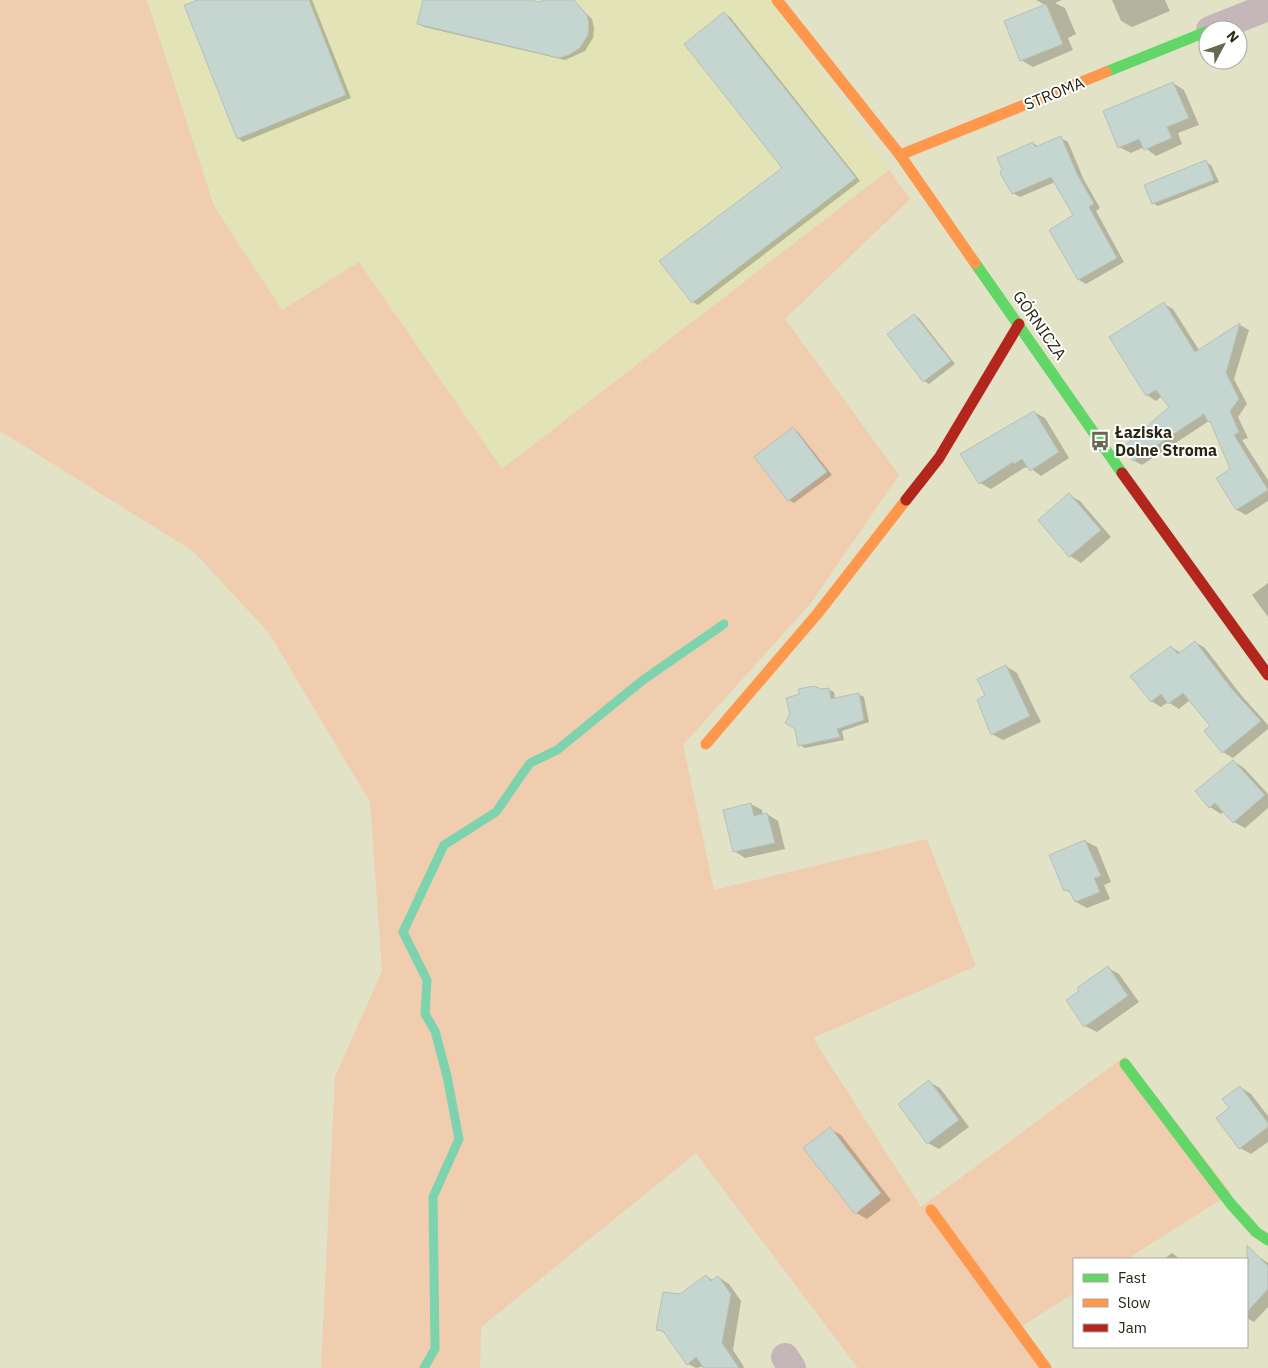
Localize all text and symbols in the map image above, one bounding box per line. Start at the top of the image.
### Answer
north arrow [1198,20,1248,70]
text: N [1223,27,1243,46]
street label: STROMA [1021,72,1087,114]
street label: GÓRNICZA [1009,286,1072,363]
place label: Łaziska Dolne Stroma [1114,422,1217,460]
bus stop icon: Łaziska Dolne Stroma [1089,430,1111,452]
legend [1073,1258,1248,1348]
text: Fast [1118,1268,1146,1287]
text: Slow [1118,1293,1151,1312]
text: Jam [1118,1318,1147,1337]

